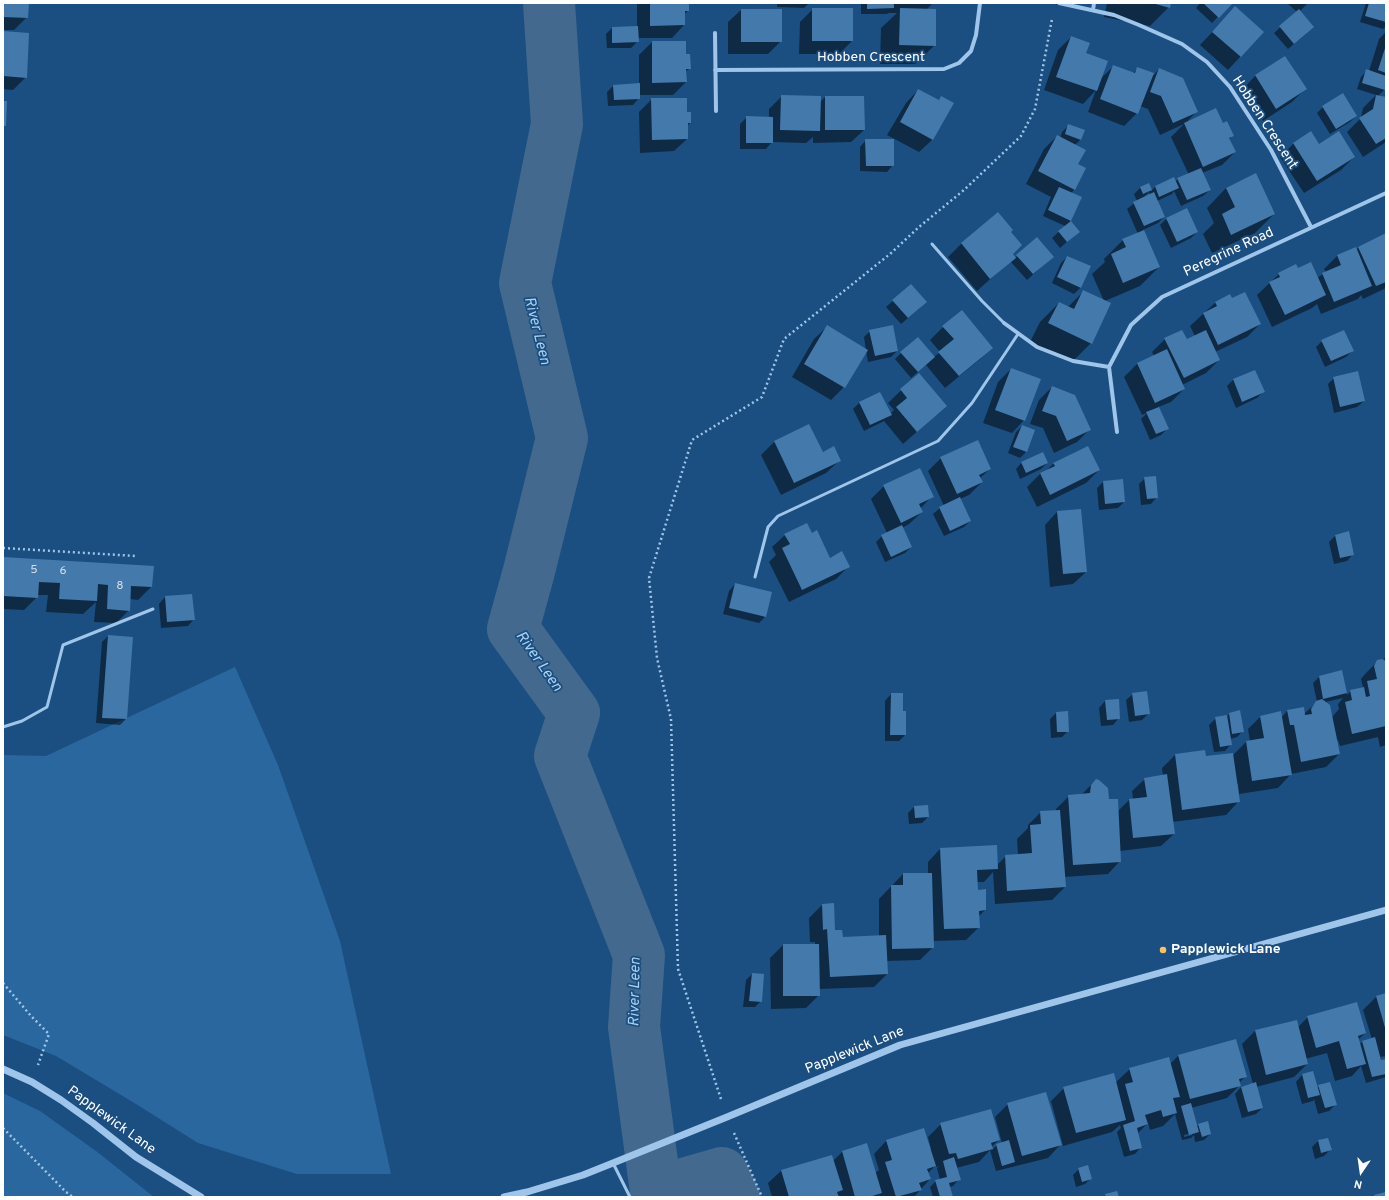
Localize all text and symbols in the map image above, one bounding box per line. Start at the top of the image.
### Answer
street label: Hobben Crescent [817,50,925,66]
street label: Hobben Crescent [1228,73,1300,173]
street label: Peregrine Road [1181,225,1277,281]
water label: River Leen [519,295,553,367]
house number: 5 [30,564,38,578]
house number: 6 [59,565,67,579]
house number: 8 [116,580,124,594]
water label: River Leen [511,628,565,696]
place label: Papplewick Lane [1171,942,1281,958]
marker: Papplewick Lane [1158,945,1168,955]
water label: River Leen [626,957,646,1027]
street label: Papplewick Lane [803,1024,907,1078]
street label: Papplewick Lane [64,1083,158,1159]
north arrow [1341,1152,1381,1192]
text: N [1353,1176,1364,1191]

